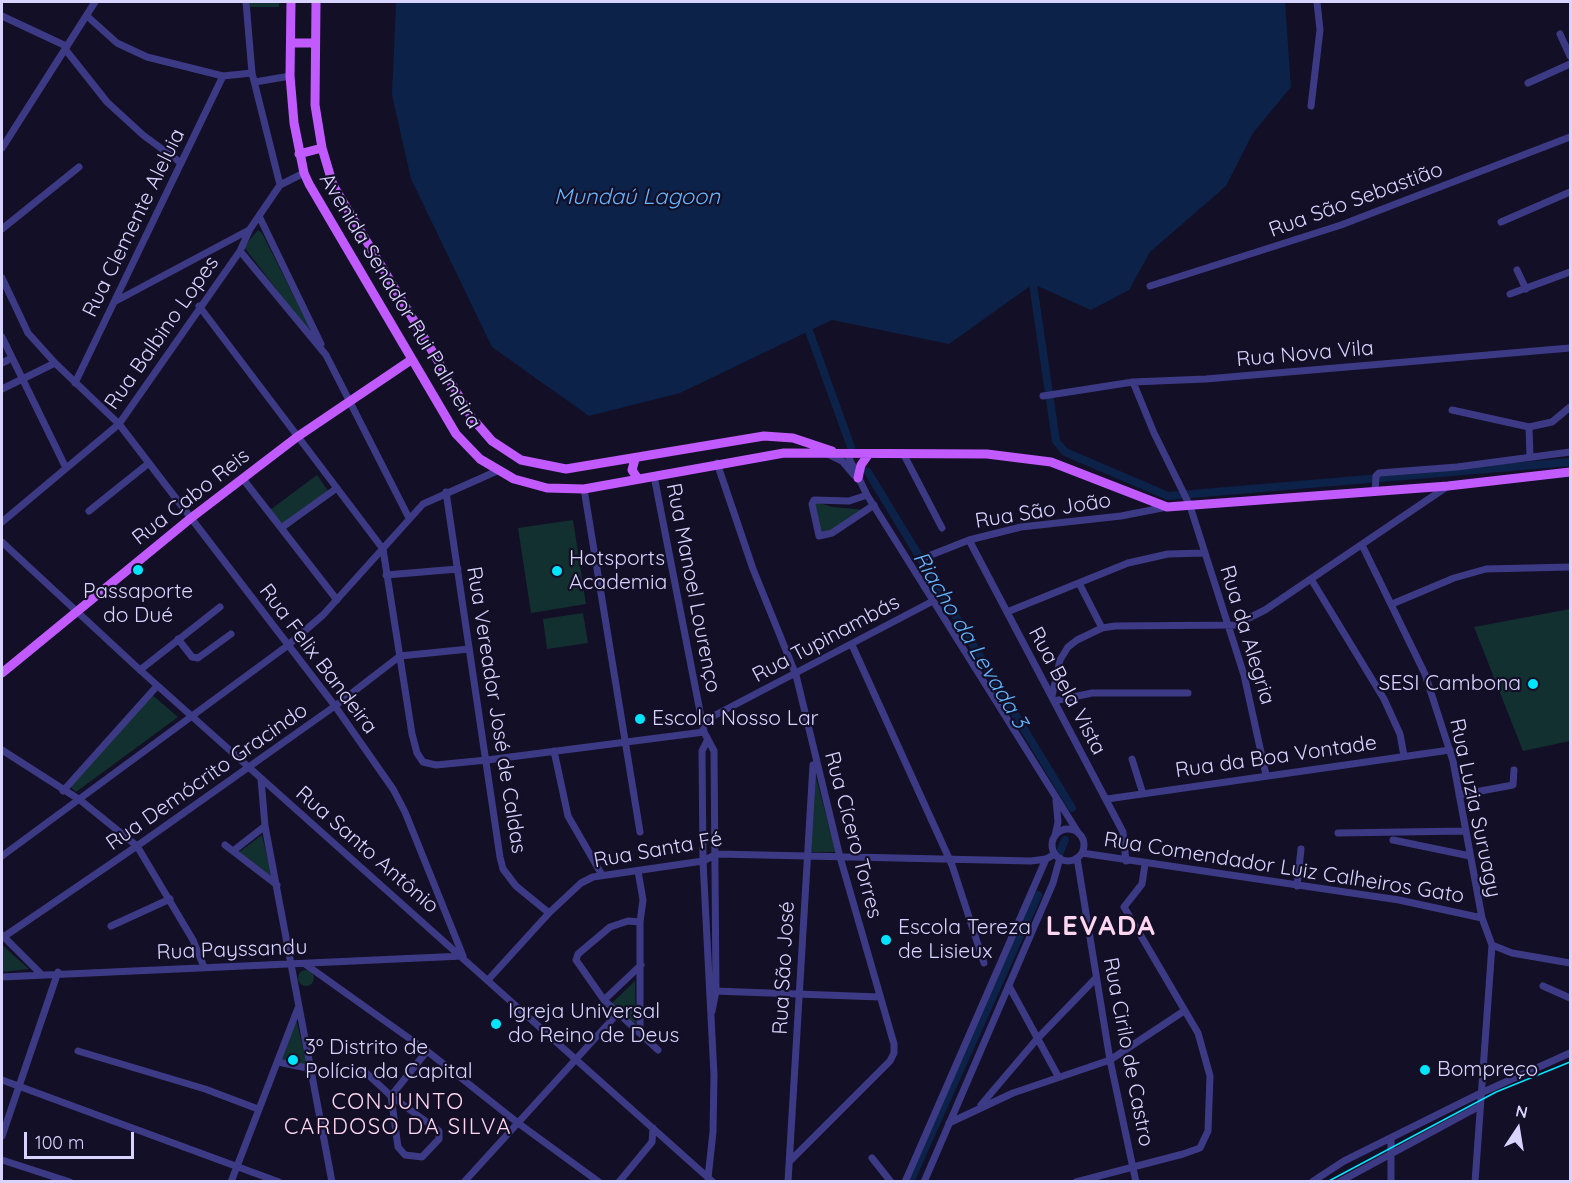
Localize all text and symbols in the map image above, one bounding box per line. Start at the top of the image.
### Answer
street label: Rua Clemente Aleluia [77,125,191,321]
street label: Rua São Sebastião [1266,157,1446,243]
street label: Avenida Senador Rui Palmeira [314,169,486,433]
water label: Mundaú Lagoon [554,184,720,210]
street label: Rua Balbino Lopes [100,251,224,415]
street label: Rua Nova Vila [1235,335,1375,373]
street label: Rua Cabo Reis [127,443,255,551]
street label: Rua Manoel Lourenço [660,481,726,695]
street label: Rua São João [973,488,1113,534]
place label: Hotsports Academia [569,546,667,596]
water label: Riacho da Levada 3 [907,547,1033,733]
marker: Passaporte do Dué [131,563,145,577]
street label: Rua da Alegria [1214,563,1280,707]
marker: Hotsports Academia [550,564,564,578]
street label: Rua Vereador José de Caldas [461,565,531,855]
place label: Passaporte do Dué [83,579,193,629]
street label: Rua Felix Bandeira [253,579,383,739]
street label: Rua Tupinambás [748,590,904,688]
street label: Rua Bela Vista [1023,623,1111,759]
place label: SESI Cambona [1379,671,1521,697]
marker: SESI Cambona [1526,677,1540,691]
street label: Rua Demócrito Gracindo [101,698,313,856]
place label: Escola Nosso Lar [652,706,819,732]
marker: Escola Nosso Lar [633,712,647,726]
street label: Rua Luzia Suruagy [1444,716,1506,900]
street label: Rua da Boa Vontade [1174,730,1378,784]
street label: Rua Cícero Torres [819,749,887,921]
street label: Rua Santo Antônio [290,781,444,919]
street label: Rua Santa Fé [592,826,724,874]
street label: Rua Comendador Luiz Calheiros Gato [1102,827,1466,909]
street label: Rua São José [768,901,800,1035]
district label: LEVADA [1046,911,1156,943]
place label: Escola Tereza de Lisieux [898,915,1031,965]
marker: Escola Tereza de Lisieux [879,933,893,947]
street label: Rua Payssandu [156,935,308,965]
street label: Rua Cirilo de Castro [1097,955,1159,1149]
place label: Igreja Universal do Reino de Deus [508,999,679,1049]
marker: Igreja Universal do Reino de Deus [489,1017,503,1031]
place label: 3º Distrito de Polícia da Capital [305,1035,473,1085]
marker: 3º Distrito de Polícia da Capital [286,1053,300,1067]
place label: Bompreço [1437,1057,1538,1083]
marker: Bompreço [1418,1063,1432,1077]
district label: CONJUNTO CARDOSO DA SILVA [284,1089,512,1140]
north arrow [1488,1099,1548,1159]
text: N [1514,1100,1530,1122]
scale bar [27,1120,136,1158]
text: 100 m [35,1131,84,1154]

